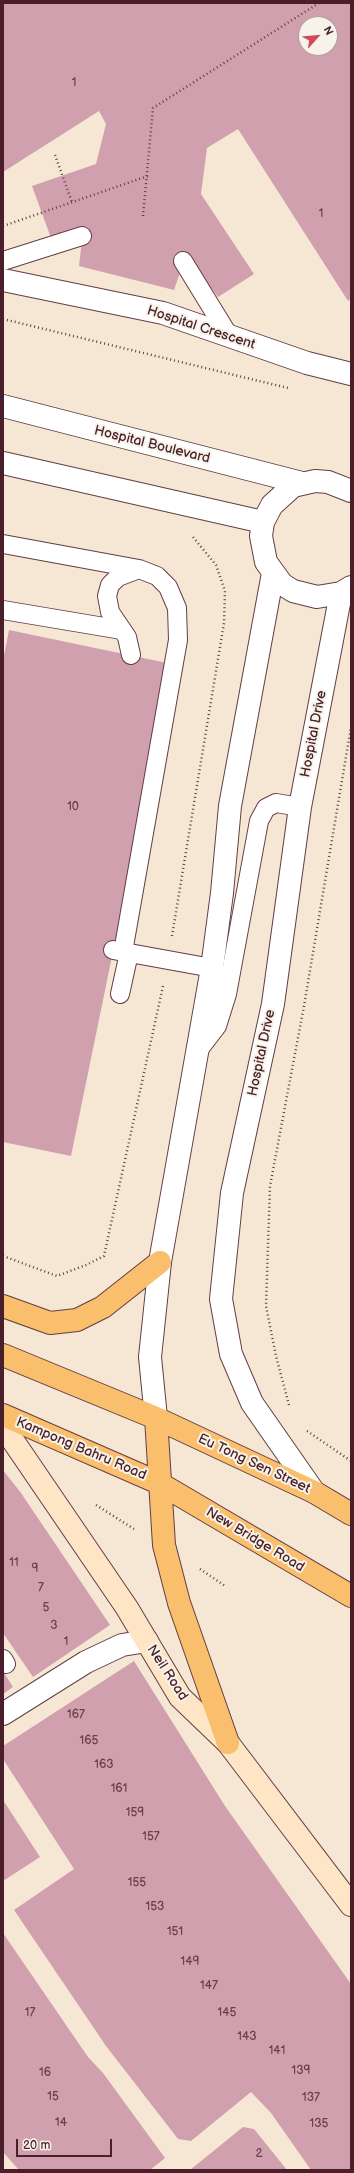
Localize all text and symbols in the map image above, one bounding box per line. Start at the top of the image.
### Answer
north arrow [298,16,338,56]
text: N [321,24,336,37]
house number: 1 [72,76,76,90]
house number: 1 [319,207,323,221]
street label: Hospital Crescent [145,303,257,353]
street label: Hospital Boulevard [92,422,212,468]
street label: Hospital Drive [297,689,331,779]
house number: 10 [67,800,79,814]
street label: Hospital Drive [245,1008,279,1098]
street label: Kampong Bahru Road [13,1414,149,1484]
street label: Eu Tong Sen Street [195,1431,313,1497]
street label: New Bridge Road [203,1504,307,1576]
house number: 11 [9,1556,19,1570]
house number: 9 [32,1562,38,1576]
house number: 7 [38,1581,44,1595]
house number: 5 [43,1601,49,1615]
house number: 3 [50,1619,58,1633]
house number: 1 [64,1635,68,1649]
street label: Neil Road [143,1642,191,1704]
house number: 167 [67,1708,85,1722]
house number: 165 [80,1734,98,1748]
house number: 163 [94,1758,114,1772]
house number: 161 [111,1782,127,1796]
house number: 159 [126,1806,144,1820]
house number: 157 [142,1830,160,1844]
house number: 155 [128,1876,146,1890]
house number: 153 [146,1900,164,1914]
house number: 151 [167,1925,183,1939]
house number: 149 [181,1955,199,1969]
house number: 147 [200,1979,218,1993]
house number: 17 [25,2006,35,2020]
house number: 145 [218,2006,236,2020]
house number: 143 [237,2030,257,2044]
house number: 141 [269,2044,285,2058]
house number: 139 [292,2064,310,2078]
house number: 16 [39,2066,51,2080]
house number: 15 [47,2090,59,2104]
house number: 137 [302,2091,320,2105]
house number: 14 [55,2116,67,2130]
house number: 135 [310,2117,328,2131]
scale bar [18,2131,114,2157]
text: 20 m [23,2138,50,2153]
house number: 2 [255,2147,263,2161]

